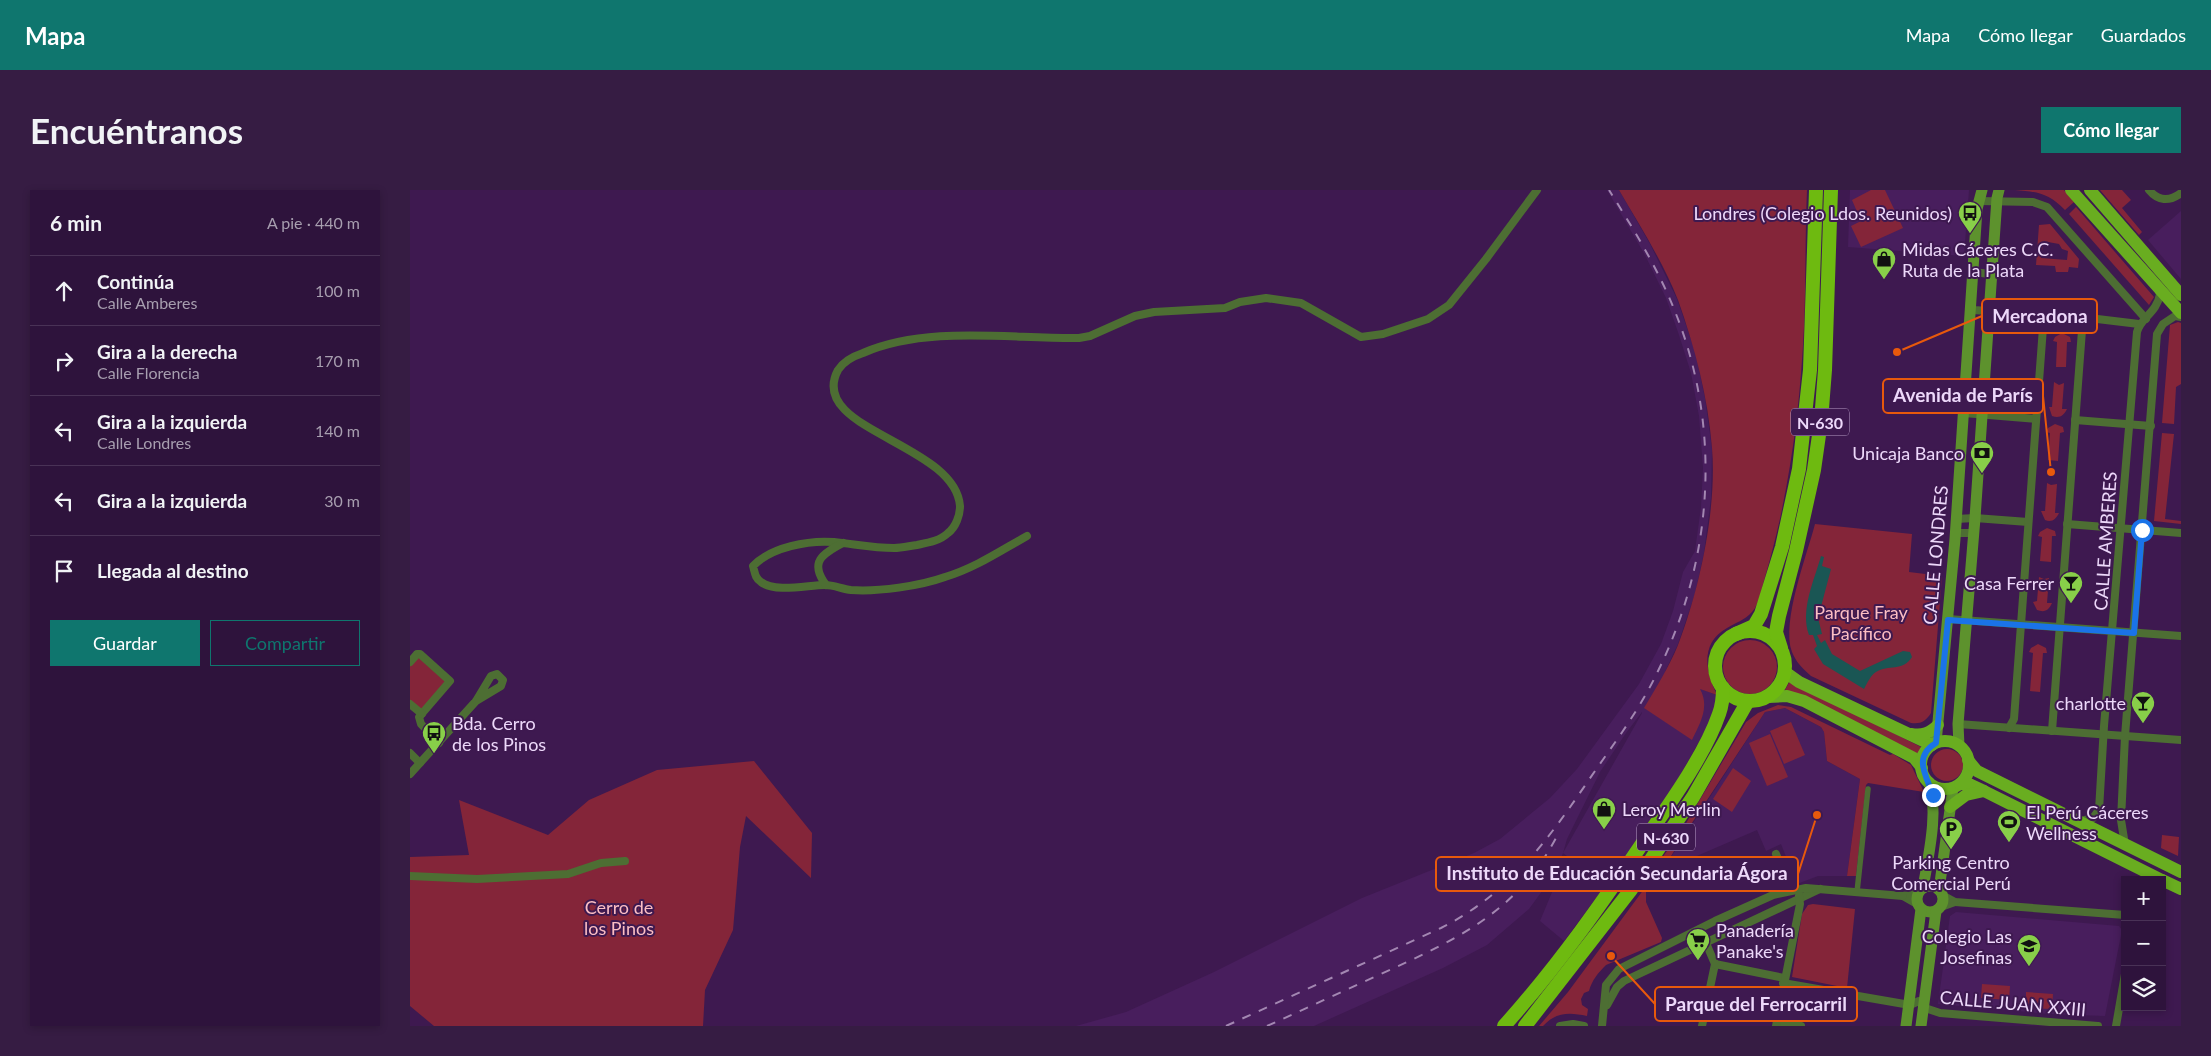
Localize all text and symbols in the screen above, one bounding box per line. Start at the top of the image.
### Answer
text: Mapa [25,21,85,50]
text: Mapa [1906,24,1950,46]
text: Cómo llegar [1978,24,2073,46]
text: Guardados [2101,24,2186,46]
button: Cómo llegar [2041,107,2181,153]
text: Encuéntranos [30,109,243,151]
bus stop icon: Londres (Colegio Ldos. Reunidos) [1957,200,1983,234]
place label: Londres (Colegio Ldos. Reunidos) [1694,202,1952,224]
text: 6 min [50,210,102,235]
text: A pie · 440 m [267,213,360,232]
place label: Midas Cáceres C.C. Ruta de la Plata [1902,238,2053,281]
shop icon: Midas Cáceres C.C. Ruta de la Plata [1871,246,1897,280]
text: Continúa [97,270,174,293]
icon: ahead [50,277,78,305]
text: 100 m [315,281,360,300]
text: Calle Amberes [97,293,197,312]
callout: Mercadona [1982,299,2097,333]
text: Mercadona [1992,304,2088,327]
text: Gira a la derecha [97,340,237,363]
icon: right [50,347,78,375]
text: 170 m [315,351,360,370]
text: Calle Florencia [97,363,200,382]
callout: Avenida de París [1883,379,2043,413]
text: Avenida de París [1892,383,2033,406]
road number: N-630 [1791,408,1849,436]
text: Gira a la izquierda [97,410,247,433]
icon: left [50,417,78,445]
text: 140 m [315,421,360,440]
text: Calle Londres [97,433,191,452]
bank icon: Unicaja Banco [1969,440,1995,474]
place label: Unicaja Banco [1852,442,1964,464]
street label: CALLE AMBERES [2089,471,2121,611]
street label: CALLE LONDRES [1918,484,1952,626]
icon: left [50,487,78,515]
text: Gira a la izquierda [97,489,247,512]
text: 30 m [324,491,360,510]
route start [2131,519,2154,542]
icon: arrive [50,557,78,585]
text: Llegada al destino [97,559,249,582]
bar icon: Casa Ferrer [2058,570,2084,604]
place label: Casa Ferrer [1964,572,2054,594]
park label: Parque Fray Pacífico [1814,601,1909,644]
button: Guardar [50,620,200,666]
button: Compartir [210,620,360,666]
bar icon: charlotte [2130,690,2156,724]
place label: charlotte [2056,692,2126,714]
place label: Bda. Cerro de los Pinos [452,712,546,755]
bus stop icon: Bda. Cerro de los Pinos [421,720,447,754]
route end [1922,784,1945,807]
shop icon: Leroy Merlin [1591,796,1617,830]
place label: Leroy Merlin [1622,798,1721,820]
place label: El Perú Cáceres Wellness [2026,801,2149,844]
sports icon: El Perú Cáceres Wellness [1996,809,2022,843]
parking icon: Parking Centro Comercial Perú [1938,816,1964,850]
road number: N-630 [1637,824,1695,850]
place label: Parking Centro Comercial Perú [1891,851,2011,894]
callout: Instituto de Educación Secundaria Ágora [1436,857,1798,891]
text: Instituto de Educación Secundaria Ágora [1446,861,1788,884]
map controls [2121,876,2166,1011]
button: + [2121,876,2166,921]
park label: Cerro de los Pinos [584,896,654,939]
place label: Panadería Panake's [1716,919,1794,962]
button: − [2121,921,2166,966]
place label: Colegio Las Josefinas [1922,925,2012,968]
supermarket icon: Panadería Panake's [1685,927,1711,961]
school or university icon: Colegio Las Josefinas [2016,933,2042,967]
button: layers [2121,966,2166,1011]
street label: CALLE JUAN XXIII [1939,986,2087,1020]
callout: Parque del Ferrocarril [1655,987,1857,1021]
text: Parque del Ferrocarril [1665,992,1847,1015]

